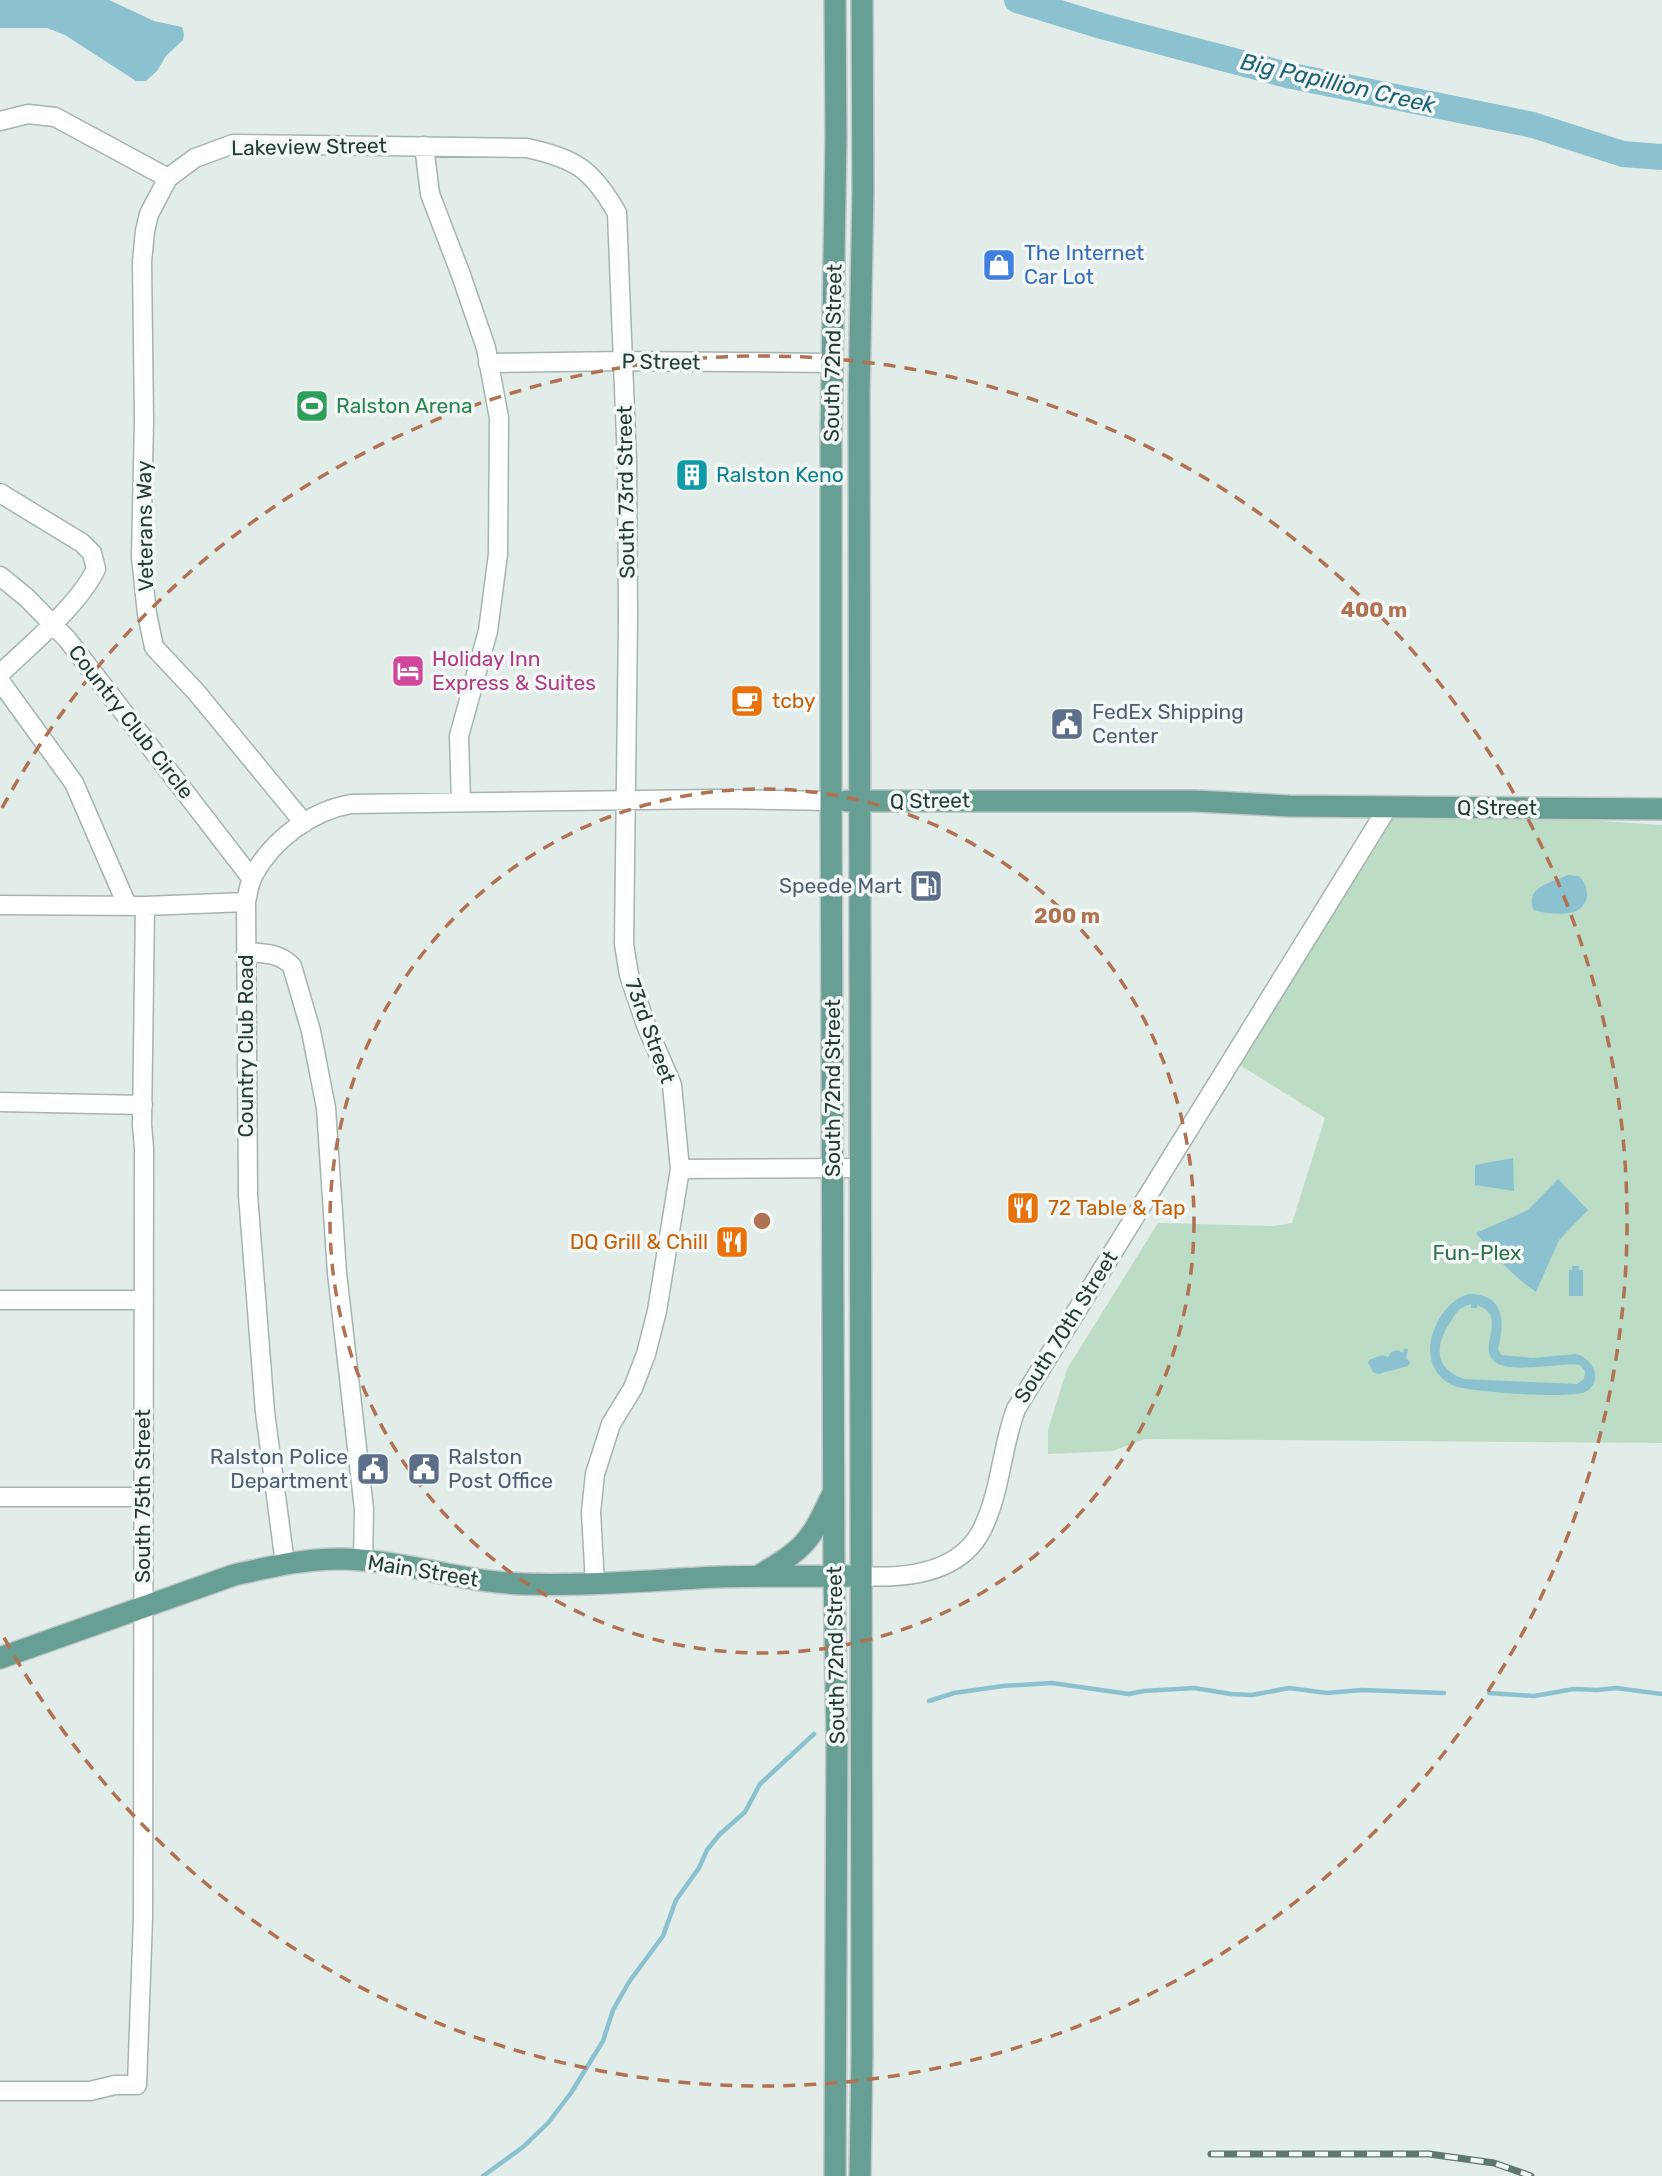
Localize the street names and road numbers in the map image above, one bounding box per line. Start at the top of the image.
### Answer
street label: Lakeview Street [231,133,387,160]
street label: South 72nd Street [818,264,847,442]
street label: P Street [621,348,701,375]
street label: South 73rd Street [611,405,640,579]
street label: Veterans Way [131,460,158,592]
street label: Country Club Circle [64,640,199,804]
street label: Q Street [890,787,970,814]
street label: Q Street [1457,795,1537,820]
street label: Country Club Road [233,955,258,1137]
street label: 73rd Street [620,975,681,1087]
street label: South 72nd Street [820,999,845,1177]
street label: South 70th Street [1009,1246,1123,1408]
street label: South 75th Street [130,1409,155,1583]
street label: Main Street [366,1549,480,1592]
street label: South 72nd Street [821,1566,850,1744]

